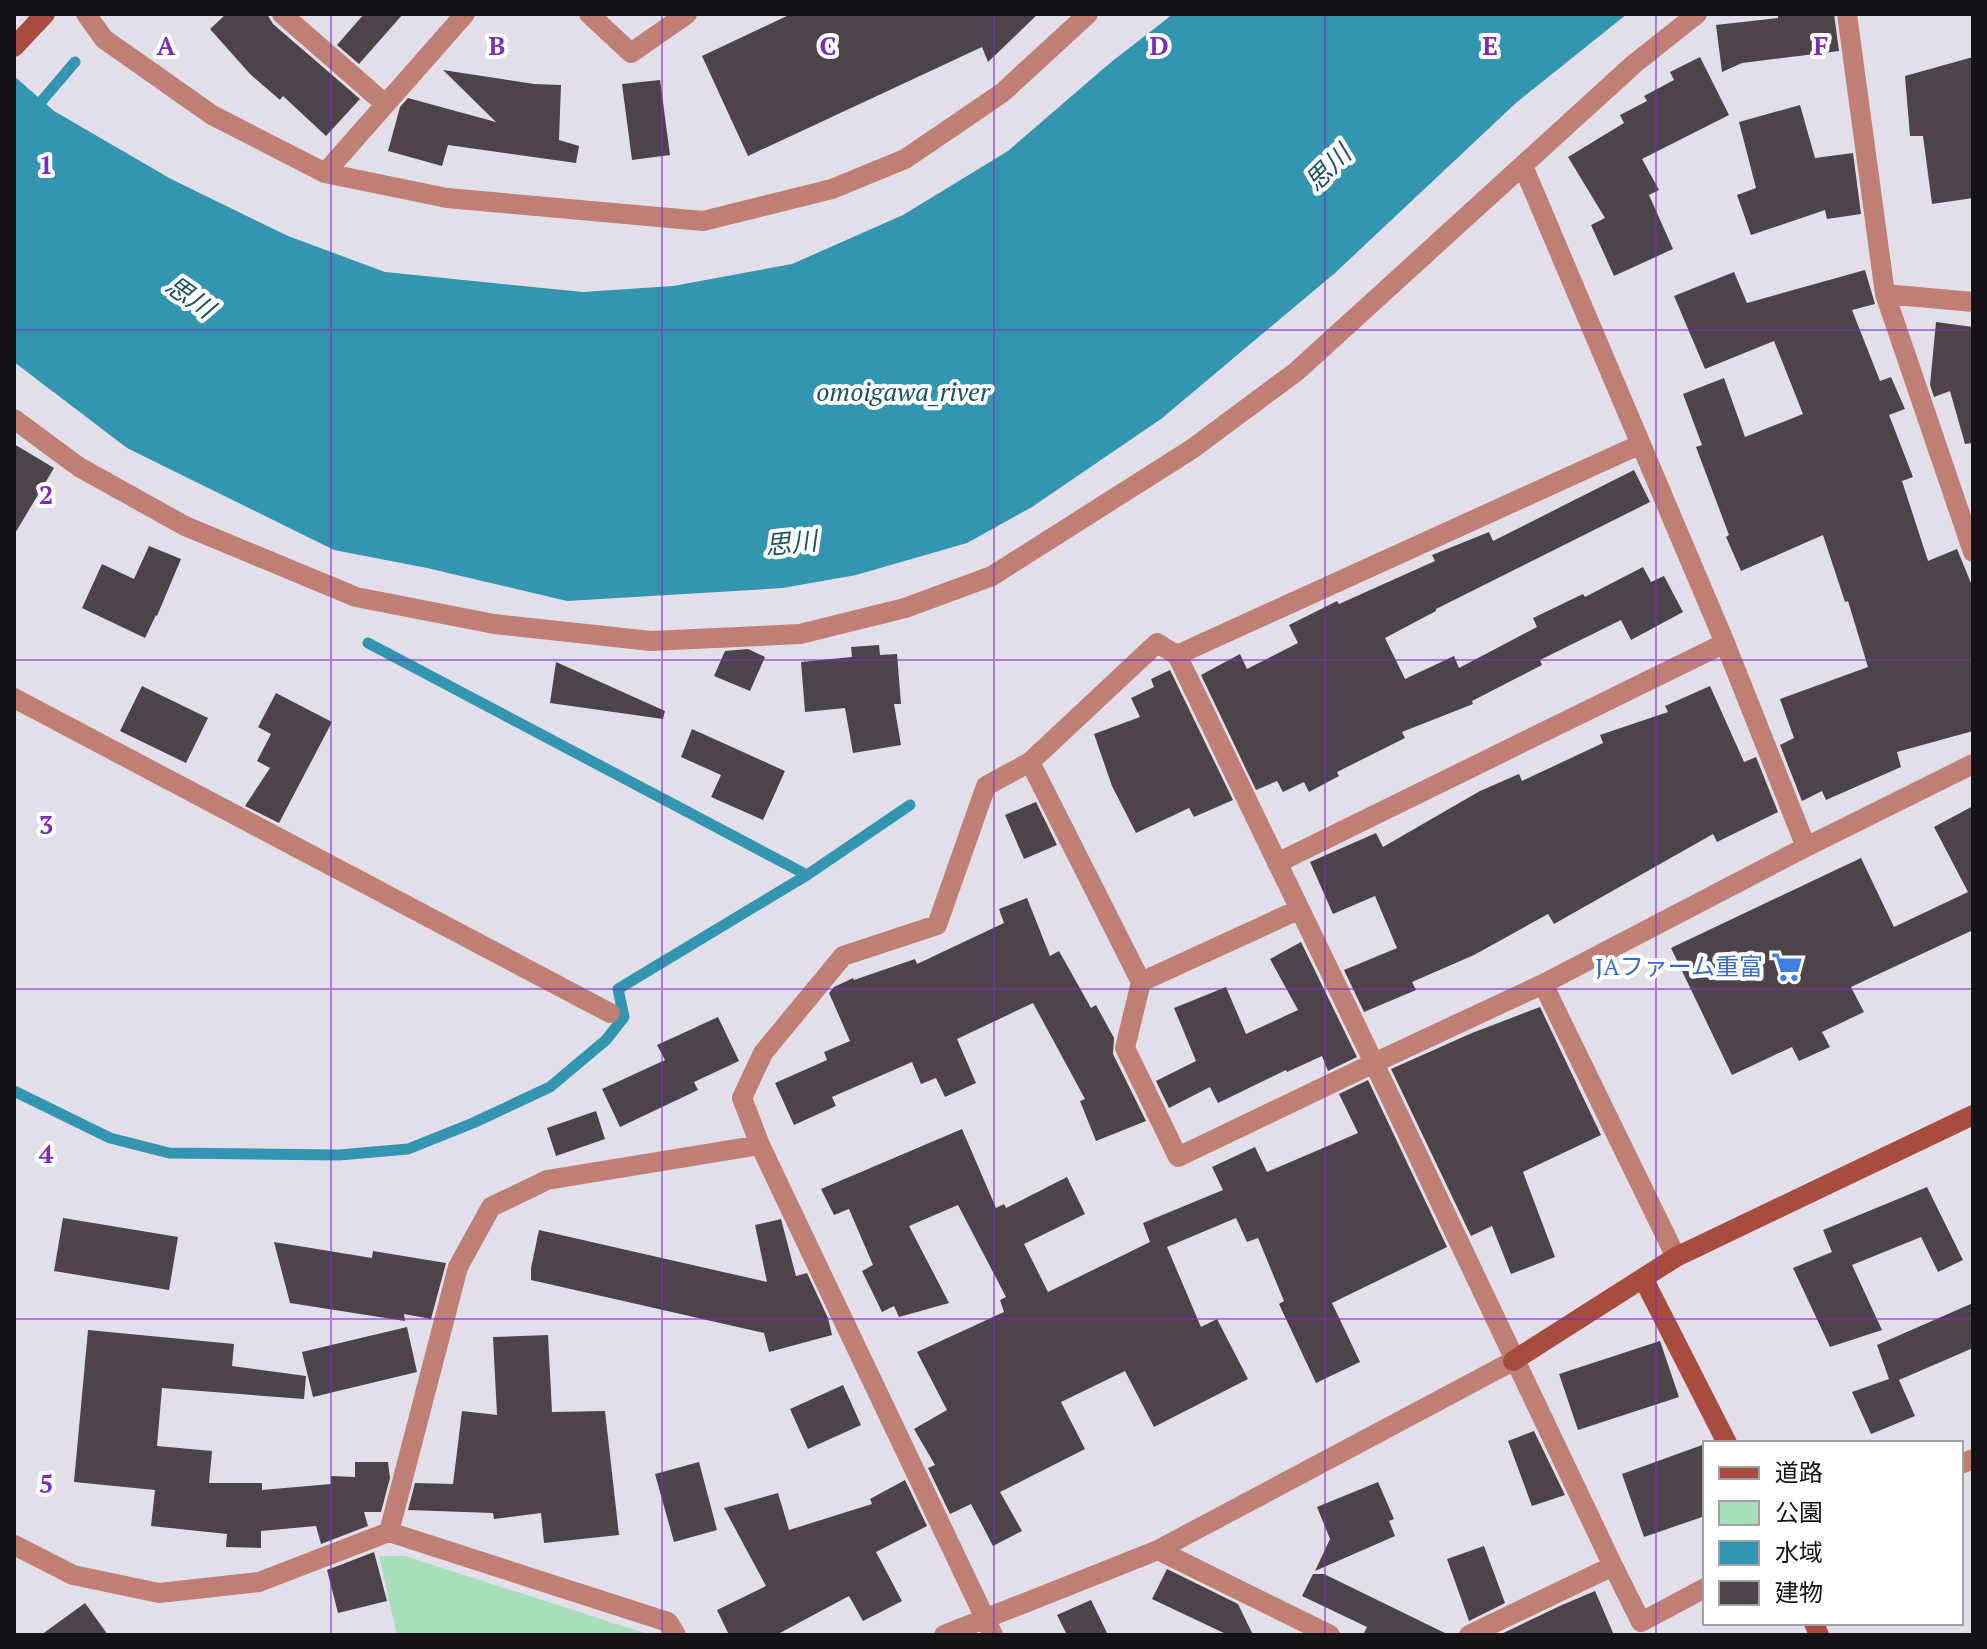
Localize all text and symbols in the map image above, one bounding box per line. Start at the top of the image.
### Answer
text: A [157,28,176,62]
text: B [489,28,505,62]
text: C [820,28,836,62]
text: D [1149,28,1169,62]
text: E [1482,28,1498,62]
text: F [1814,28,1829,62]
water label: 思川 [1297,135,1360,198]
text: 1 [39,147,53,181]
water label: 思川 [160,267,224,327]
water label: omoigawa_river [816,374,991,408]
text: 2 [39,477,53,511]
water label: 思川 [763,522,822,562]
text: 3 [39,807,53,841]
place label: JAファーム重富 [1595,950,1763,982]
supermarket icon: JAファーム重富 [1770,950,1804,984]
text: 4 [39,1136,54,1170]
legend [1703,1441,1963,1625]
text: 道路 [1775,1456,1823,1488]
text: 5 [39,1466,53,1500]
text: 公園 [1775,1496,1823,1528]
text: 水域 [1775,1536,1823,1568]
text: 建物 [1775,1576,1823,1608]

